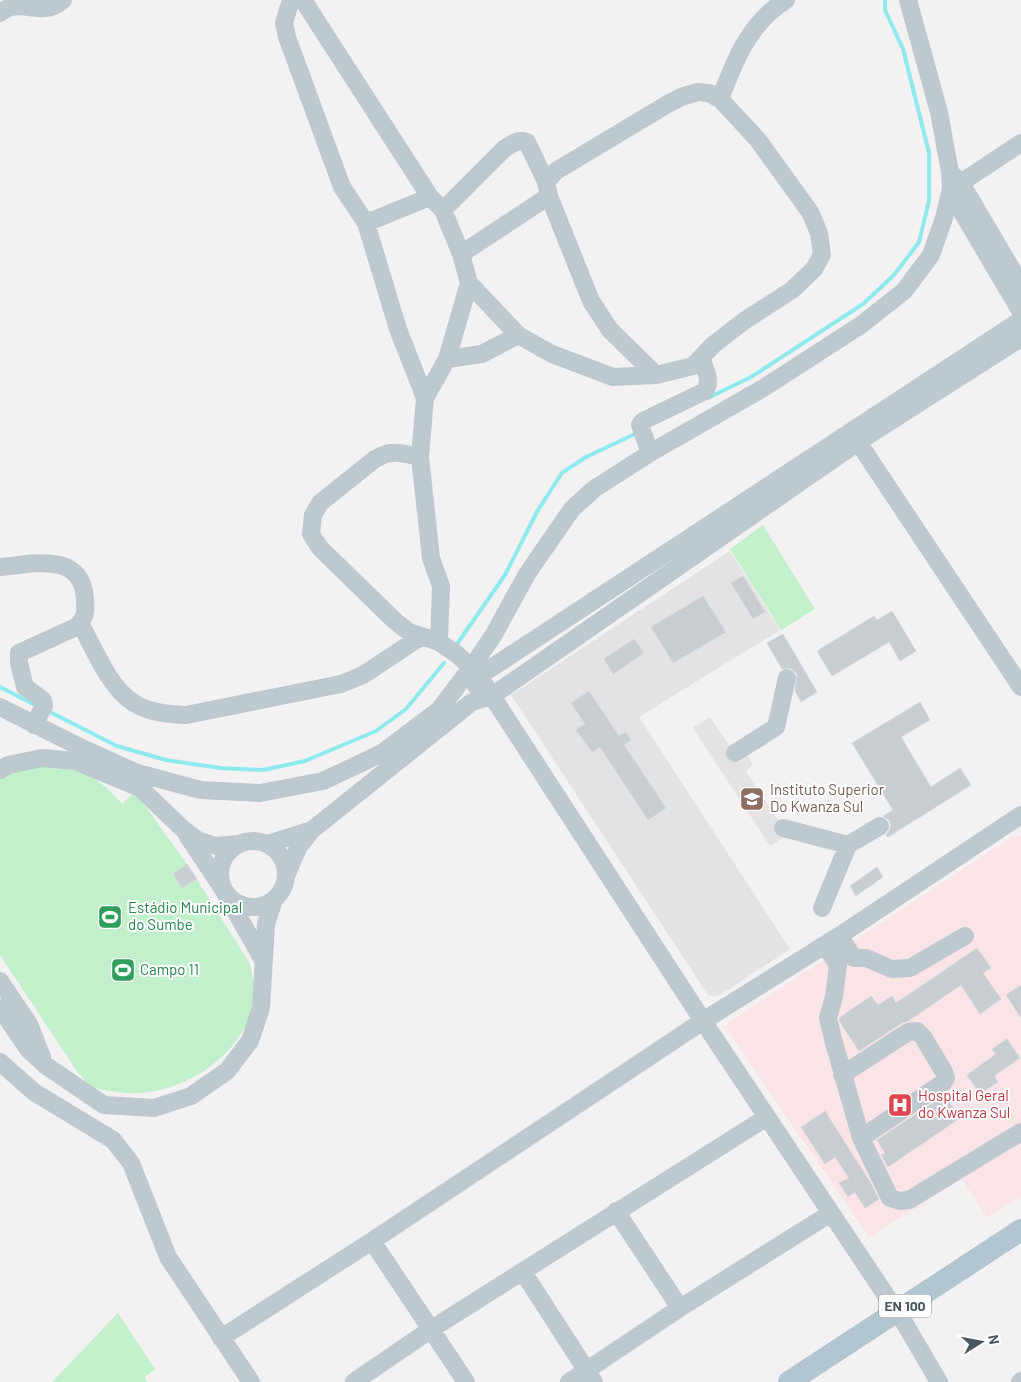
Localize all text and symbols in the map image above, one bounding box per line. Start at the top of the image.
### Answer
place label: Instituto Superior Do Kwanza Sul [770,780,885,815]
school or university icon: Instituto Superior Do Kwanza Sul [739,786,765,812]
place label: Estádio Municipal do Sumbe [128,898,242,933]
sports icon: Estádio Municipal do Sumbe [97,904,123,930]
sports icon: Campo 11 [110,957,136,983]
place label: Campo 11 [140,960,199,978]
place label: Hospital Geral do Kwanza Sul [918,1086,1010,1121]
hospital icon: Hospital Geral do Kwanza Sul [887,1092,913,1118]
road number: EN 100 [879,1294,931,1318]
north arrow [956,1317,1006,1367]
text: N [985,1333,1003,1346]

